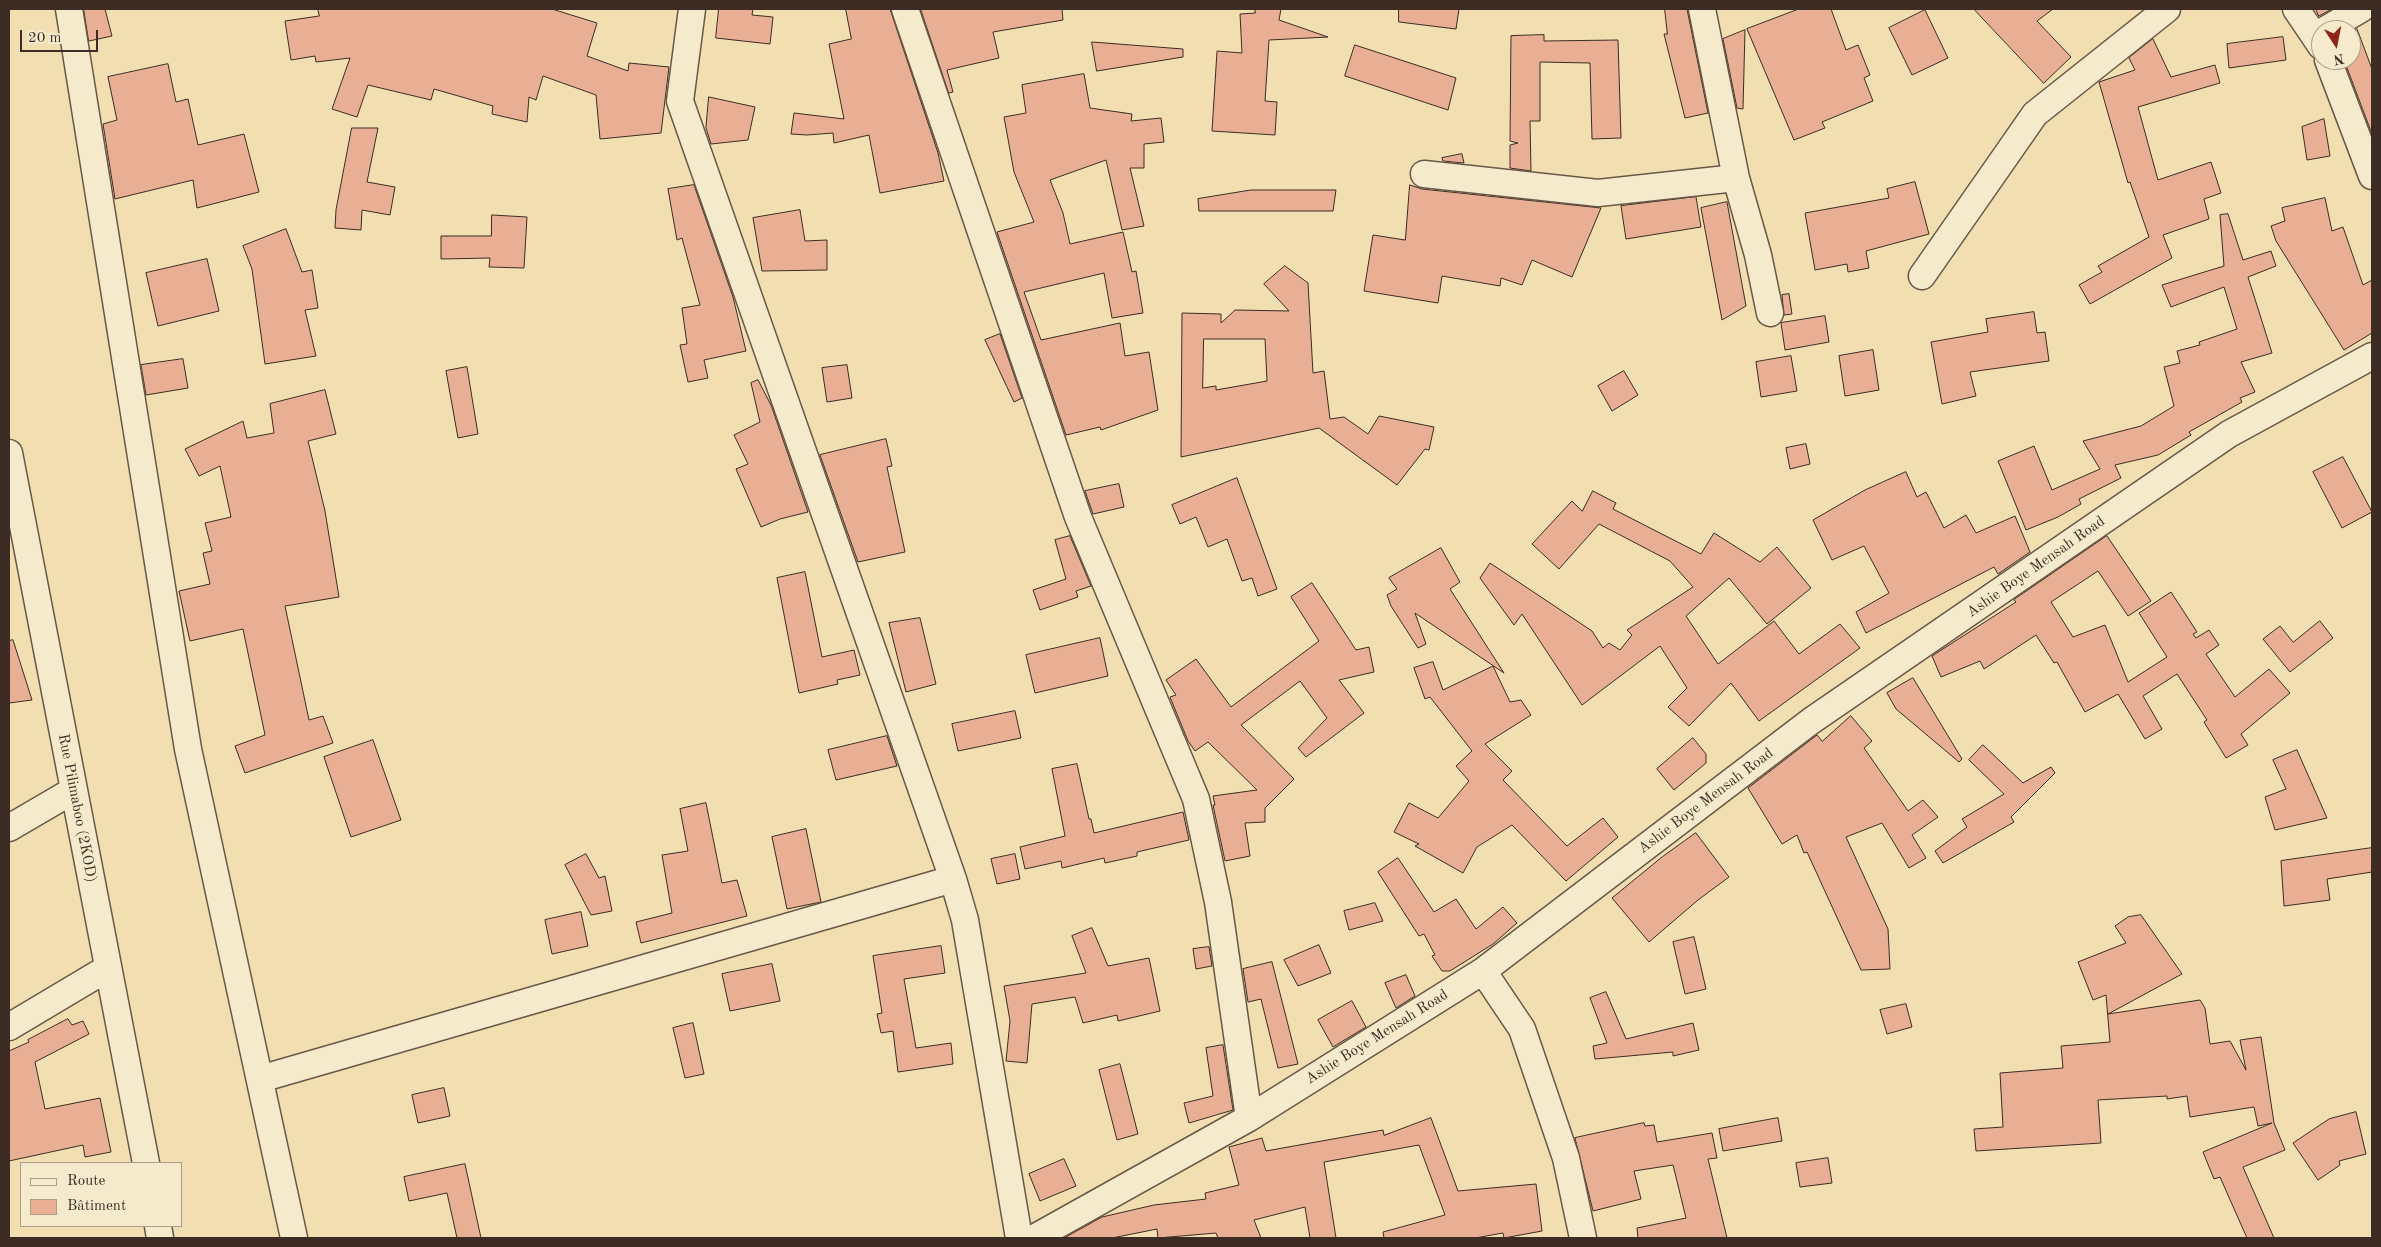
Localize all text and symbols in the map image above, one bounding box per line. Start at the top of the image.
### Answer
scale bar [22,20,100,52]
north arrow [2311,20,2361,70]
text: 20 m [28,31,62,46]
text: N [2332,51,2345,67]
street label: Ashie Boye Mensah Road [1963,512,2109,622]
street label: Rue Pilimaboo (2KOD) [54,732,100,884]
street label: Ashie Boye Mensah Road [1635,744,1777,858]
street label: Ashie Boye Mensah Road [1302,986,1452,1088]
legend [20,1162,182,1227]
text: Route [67,1174,105,1189]
text: Bâtiment [67,1199,126,1214]

